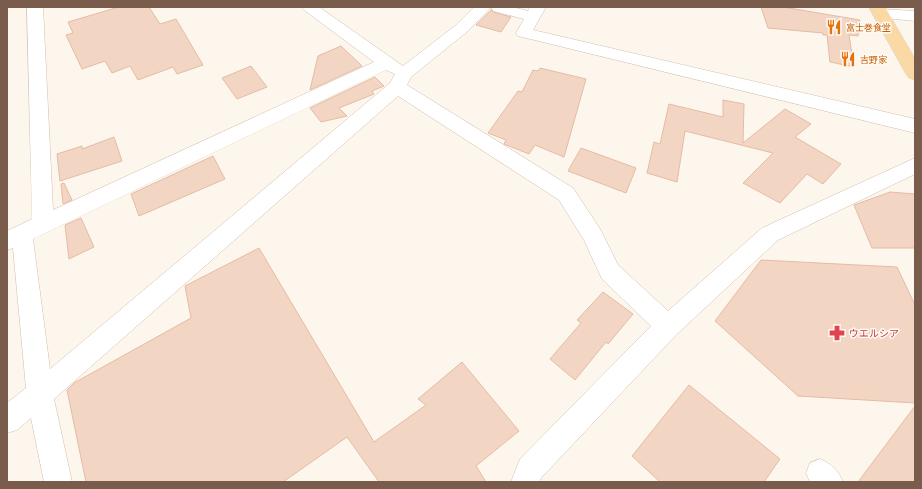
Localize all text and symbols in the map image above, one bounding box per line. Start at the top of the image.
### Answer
restaurant icon: 富士巻食堂 [825,18,843,36]
place label: 富士巻食堂 [846,22,891,33]
restaurant icon: 吉野家 [839,50,857,68]
place label: 吉野家 [860,54,888,65]
pharmacy icon: ウエルシア [828,324,846,342]
place label: ウエルシア [849,327,899,339]

